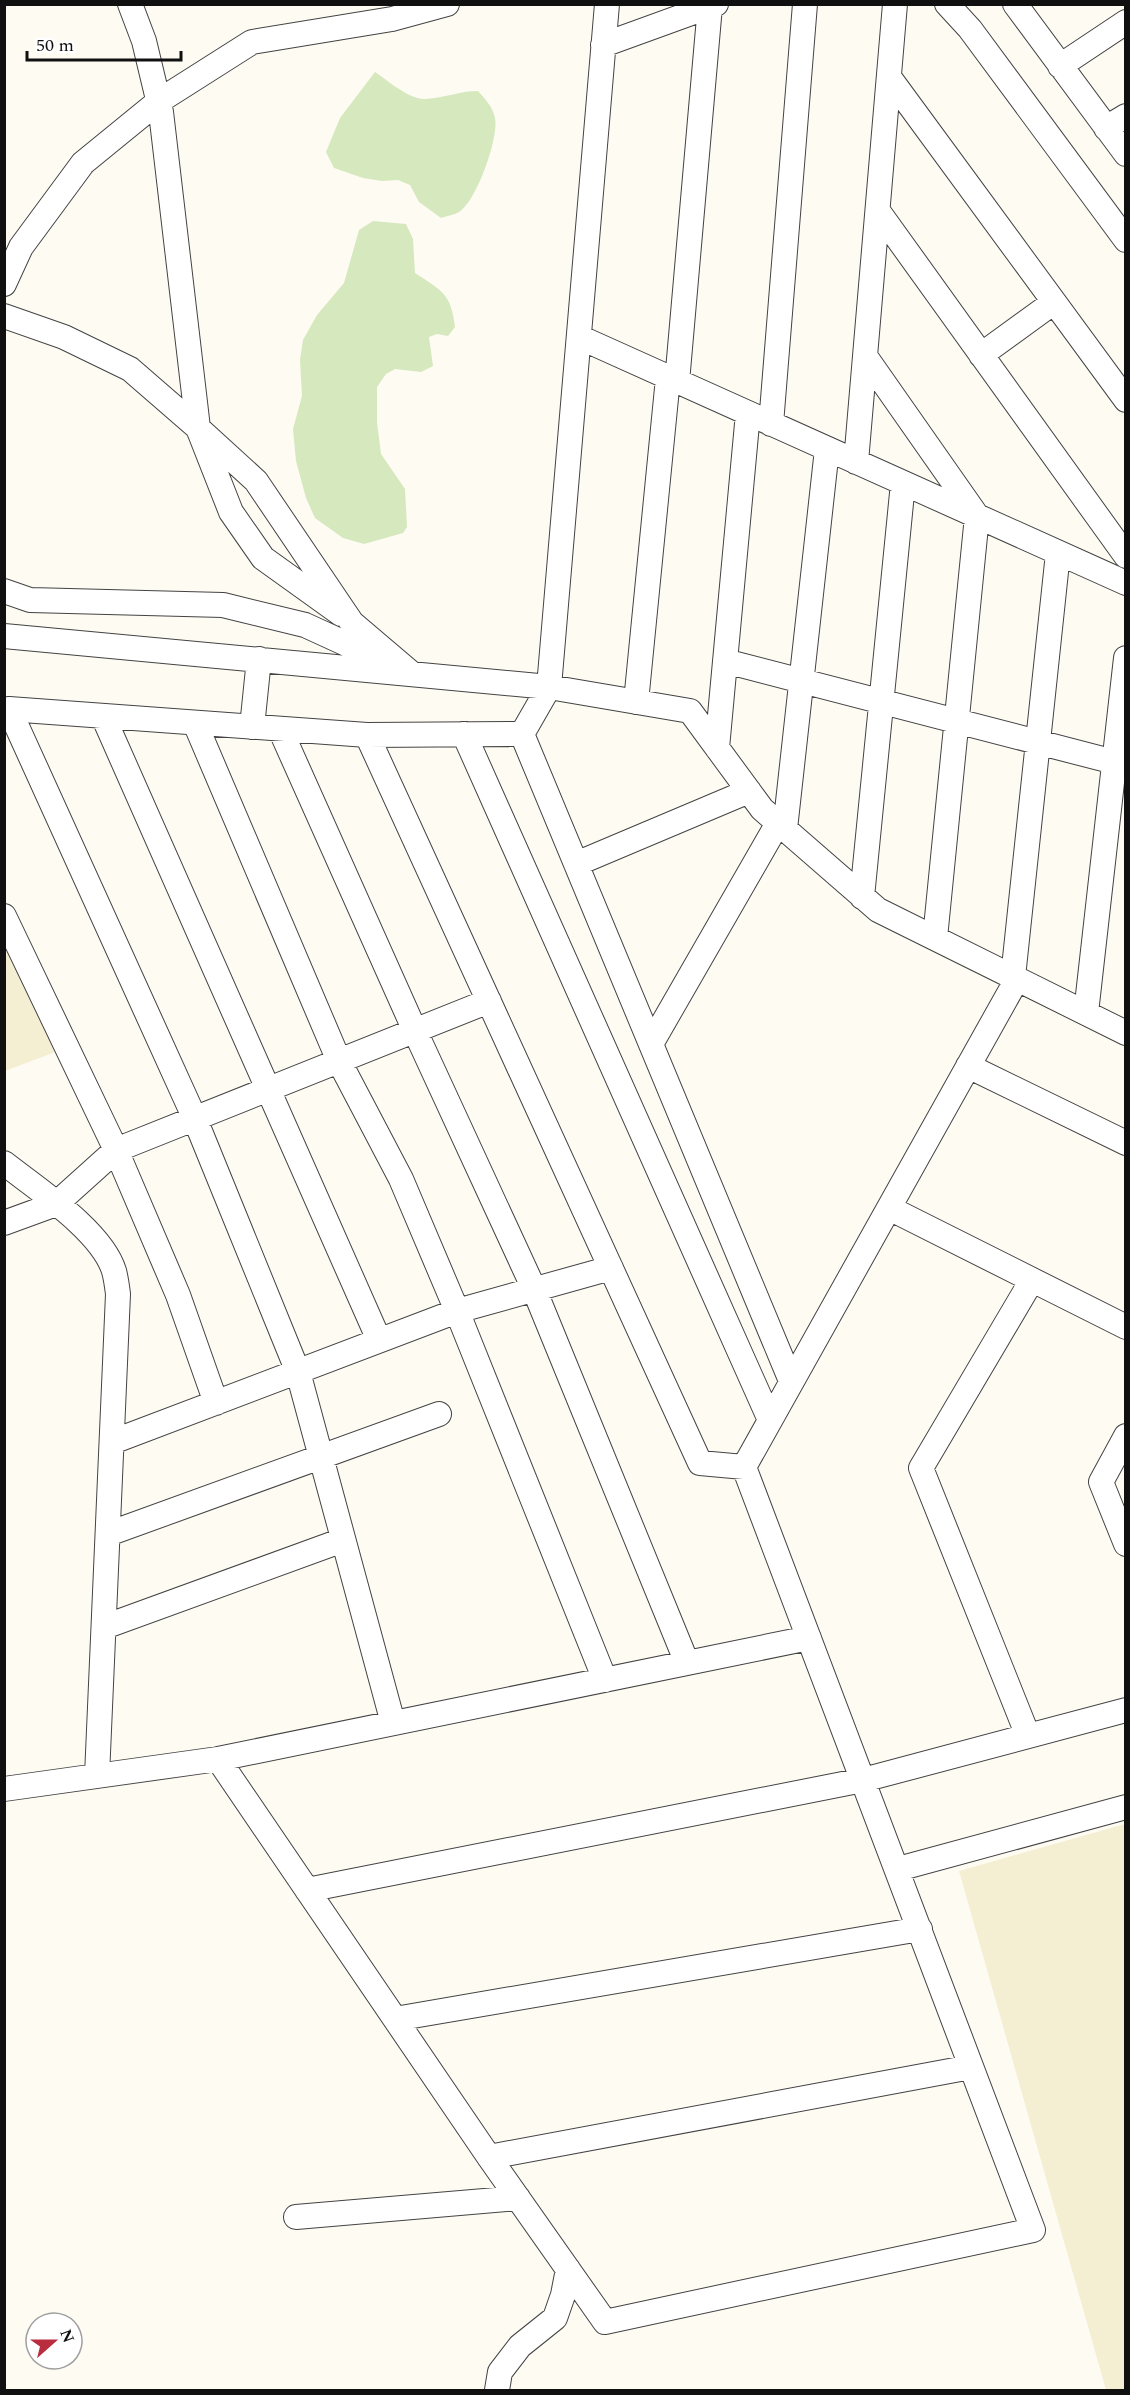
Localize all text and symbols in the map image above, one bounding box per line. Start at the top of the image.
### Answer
scale bar [27,24,182,62]
text: 50 m [36,32,74,59]
north arrow [24,2311,84,2371]
text: N [54,2326,81,2346]

